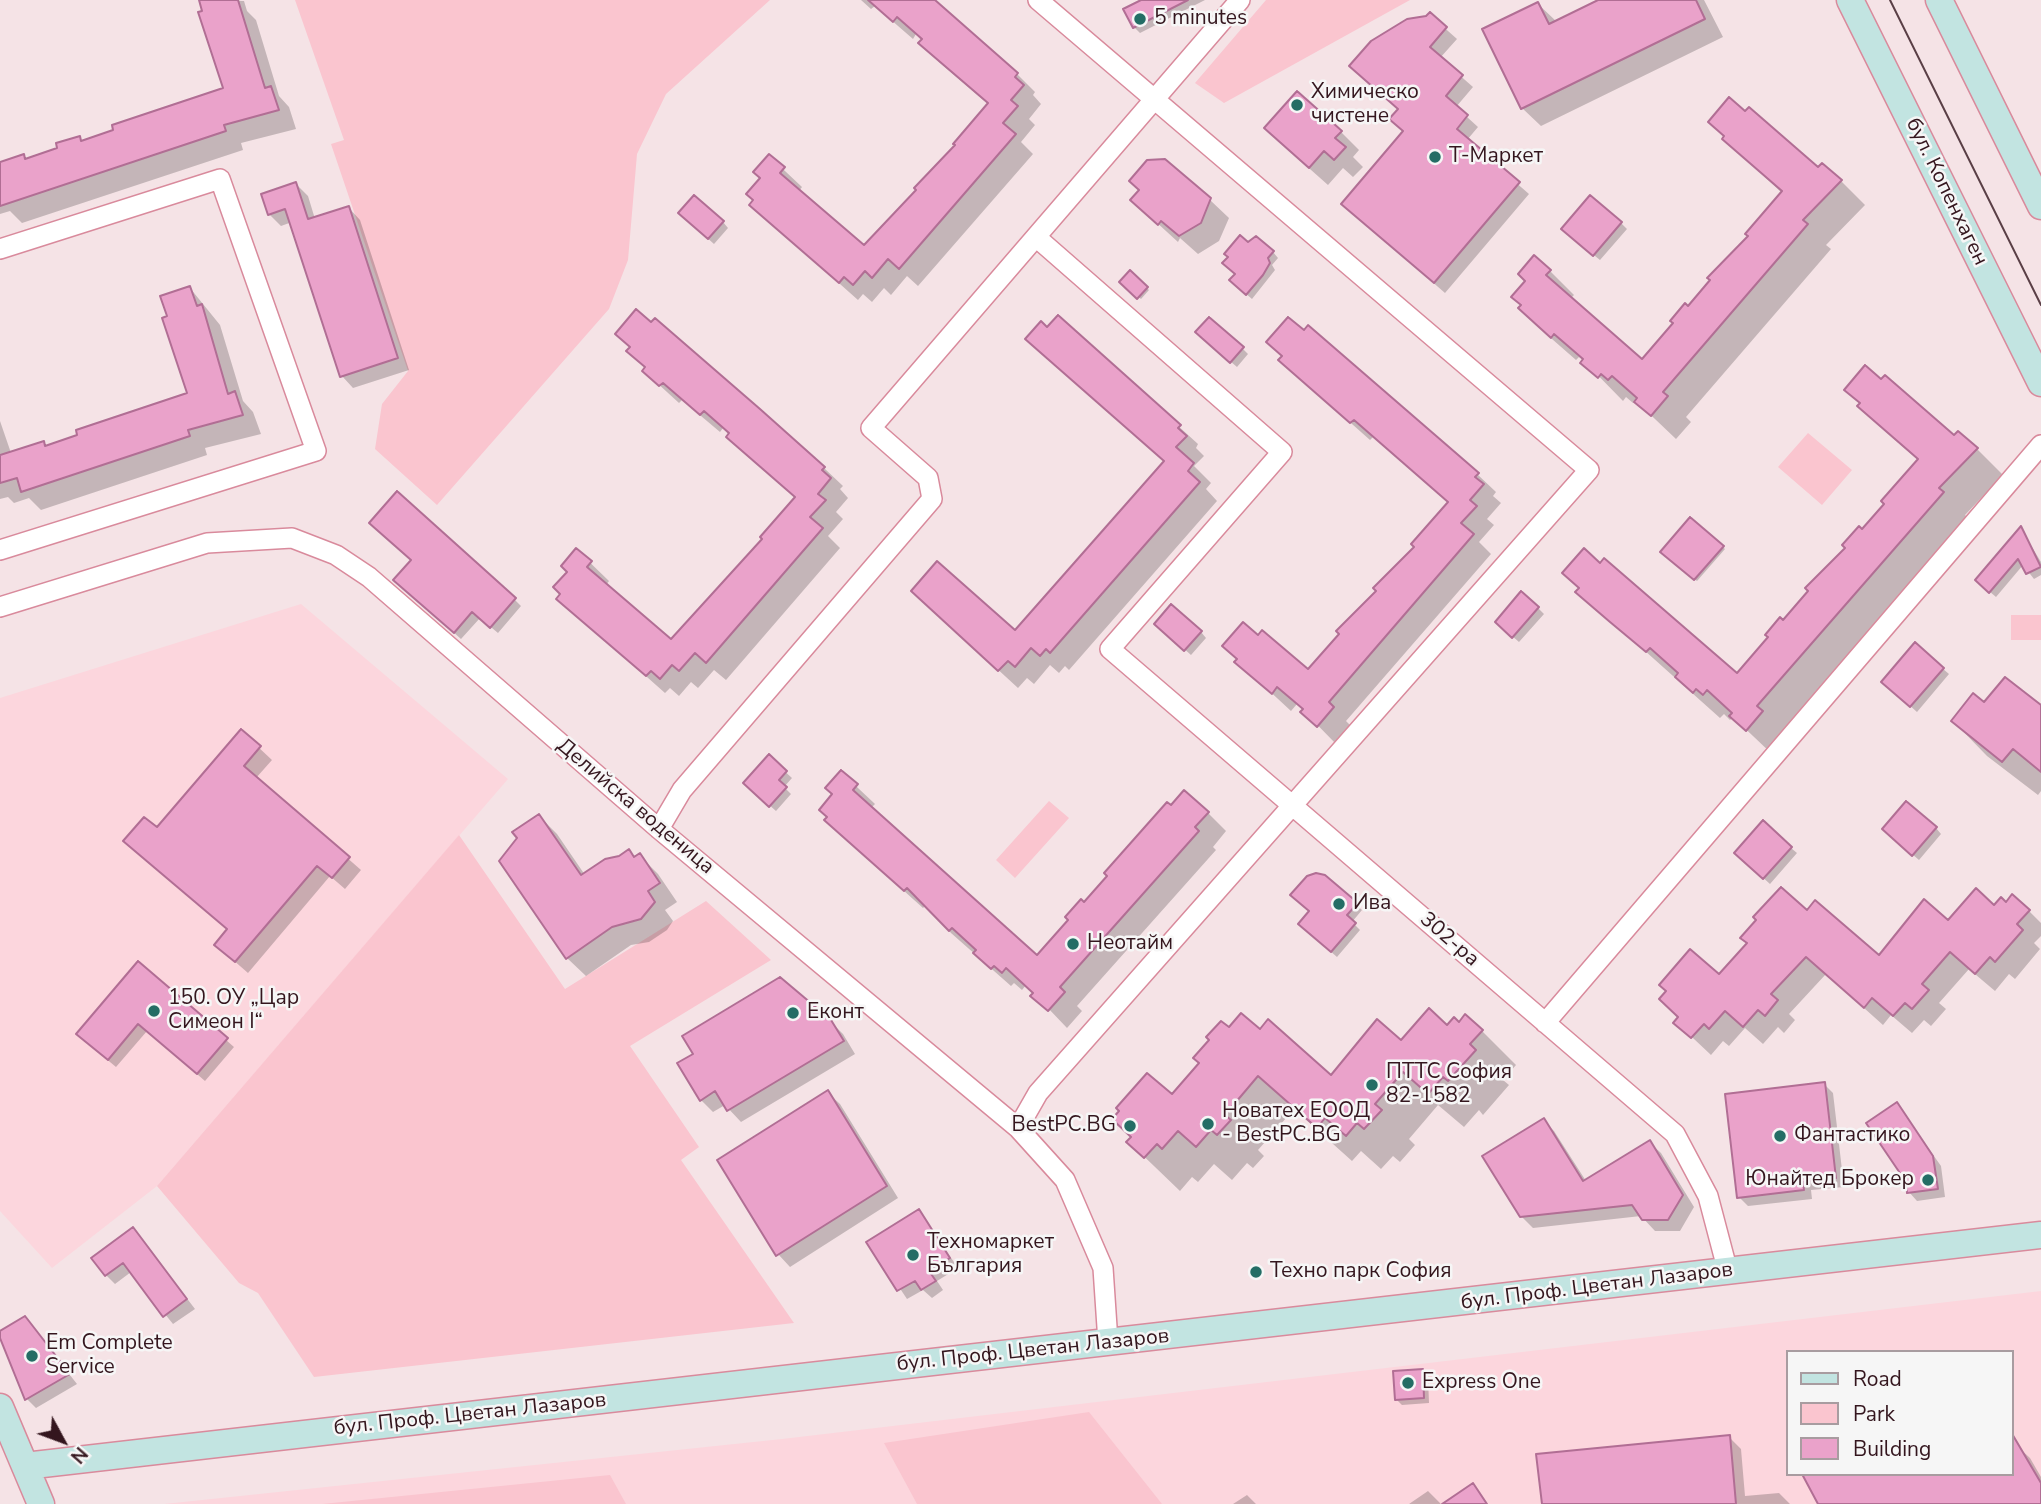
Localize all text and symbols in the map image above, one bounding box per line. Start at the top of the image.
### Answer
place label: 5 minutes [1154,6,1247,32]
marker: 5 minutes [1132,11,1148,27]
place label: Химическо чистене [1311,80,1419,130]
marker: Химическо чистене [1289,97,1305,113]
street label: бул. Копенхаген [1899,114,1993,270]
place label: Т-Маркет [1449,144,1543,170]
marker: Т-Маркет [1427,149,1443,165]
street label: Делийска воденица [551,734,719,880]
place label: Ива [1353,891,1391,917]
marker: Ива [1331,896,1347,912]
street label: 302-ра [1414,907,1484,973]
place label: Неотайм [1087,931,1173,957]
marker: Неотайм [1065,936,1081,952]
place label: 150. ОУ „Цар Симеон I“ [168,986,299,1036]
place label: Еконт [807,1000,864,1026]
marker: 150. ОУ „Цар Симеон I“ [146,1003,162,1019]
marker: Еконт [785,1005,801,1021]
place label: ПТТС София 82-1582 [1386,1060,1512,1110]
marker: ПТТС София 82-1582 [1364,1077,1380,1093]
place label: Новатех ЕООД - BestPC.BG [1222,1099,1370,1149]
place label: BestPC.BG [1012,1113,1116,1139]
marker: Новатех ЕООД - BestPC.BG [1200,1116,1216,1132]
marker: BestPC.BG [1122,1118,1138,1134]
place label: Фантастико [1794,1123,1910,1149]
marker: Фантастико [1772,1128,1788,1144]
place label: Юнайтед Брокер [1745,1167,1914,1193]
marker: Юнайтед Брокер [1920,1172,1936,1188]
place label: Техномаркет България [927,1230,1054,1280]
marker: Техномаркет България [905,1247,921,1263]
street label: бул. Проф. Цветан Лазаров [1460,1258,1734,1316]
place label: Техно парк София [1270,1259,1452,1285]
marker: Техно парк София [1248,1264,1264,1280]
street label: бул. Проф. Цветан Лазаров [896,1324,1170,1378]
place label: Em Complete Service [46,1331,173,1381]
marker: Em Complete Service [24,1348,40,1364]
legend [1786,1350,2013,1476]
text: Road [1853,1365,1902,1393]
place label: Express One [1422,1370,1541,1396]
marker: Express One [1400,1375,1416,1391]
street label: бул. Проф. Цветан Лазаров [333,1388,607,1442]
text: Park [1853,1400,1895,1428]
north arrow [28,1406,98,1476]
text: Building [1853,1435,1931,1463]
text: N [64,1441,93,1469]

